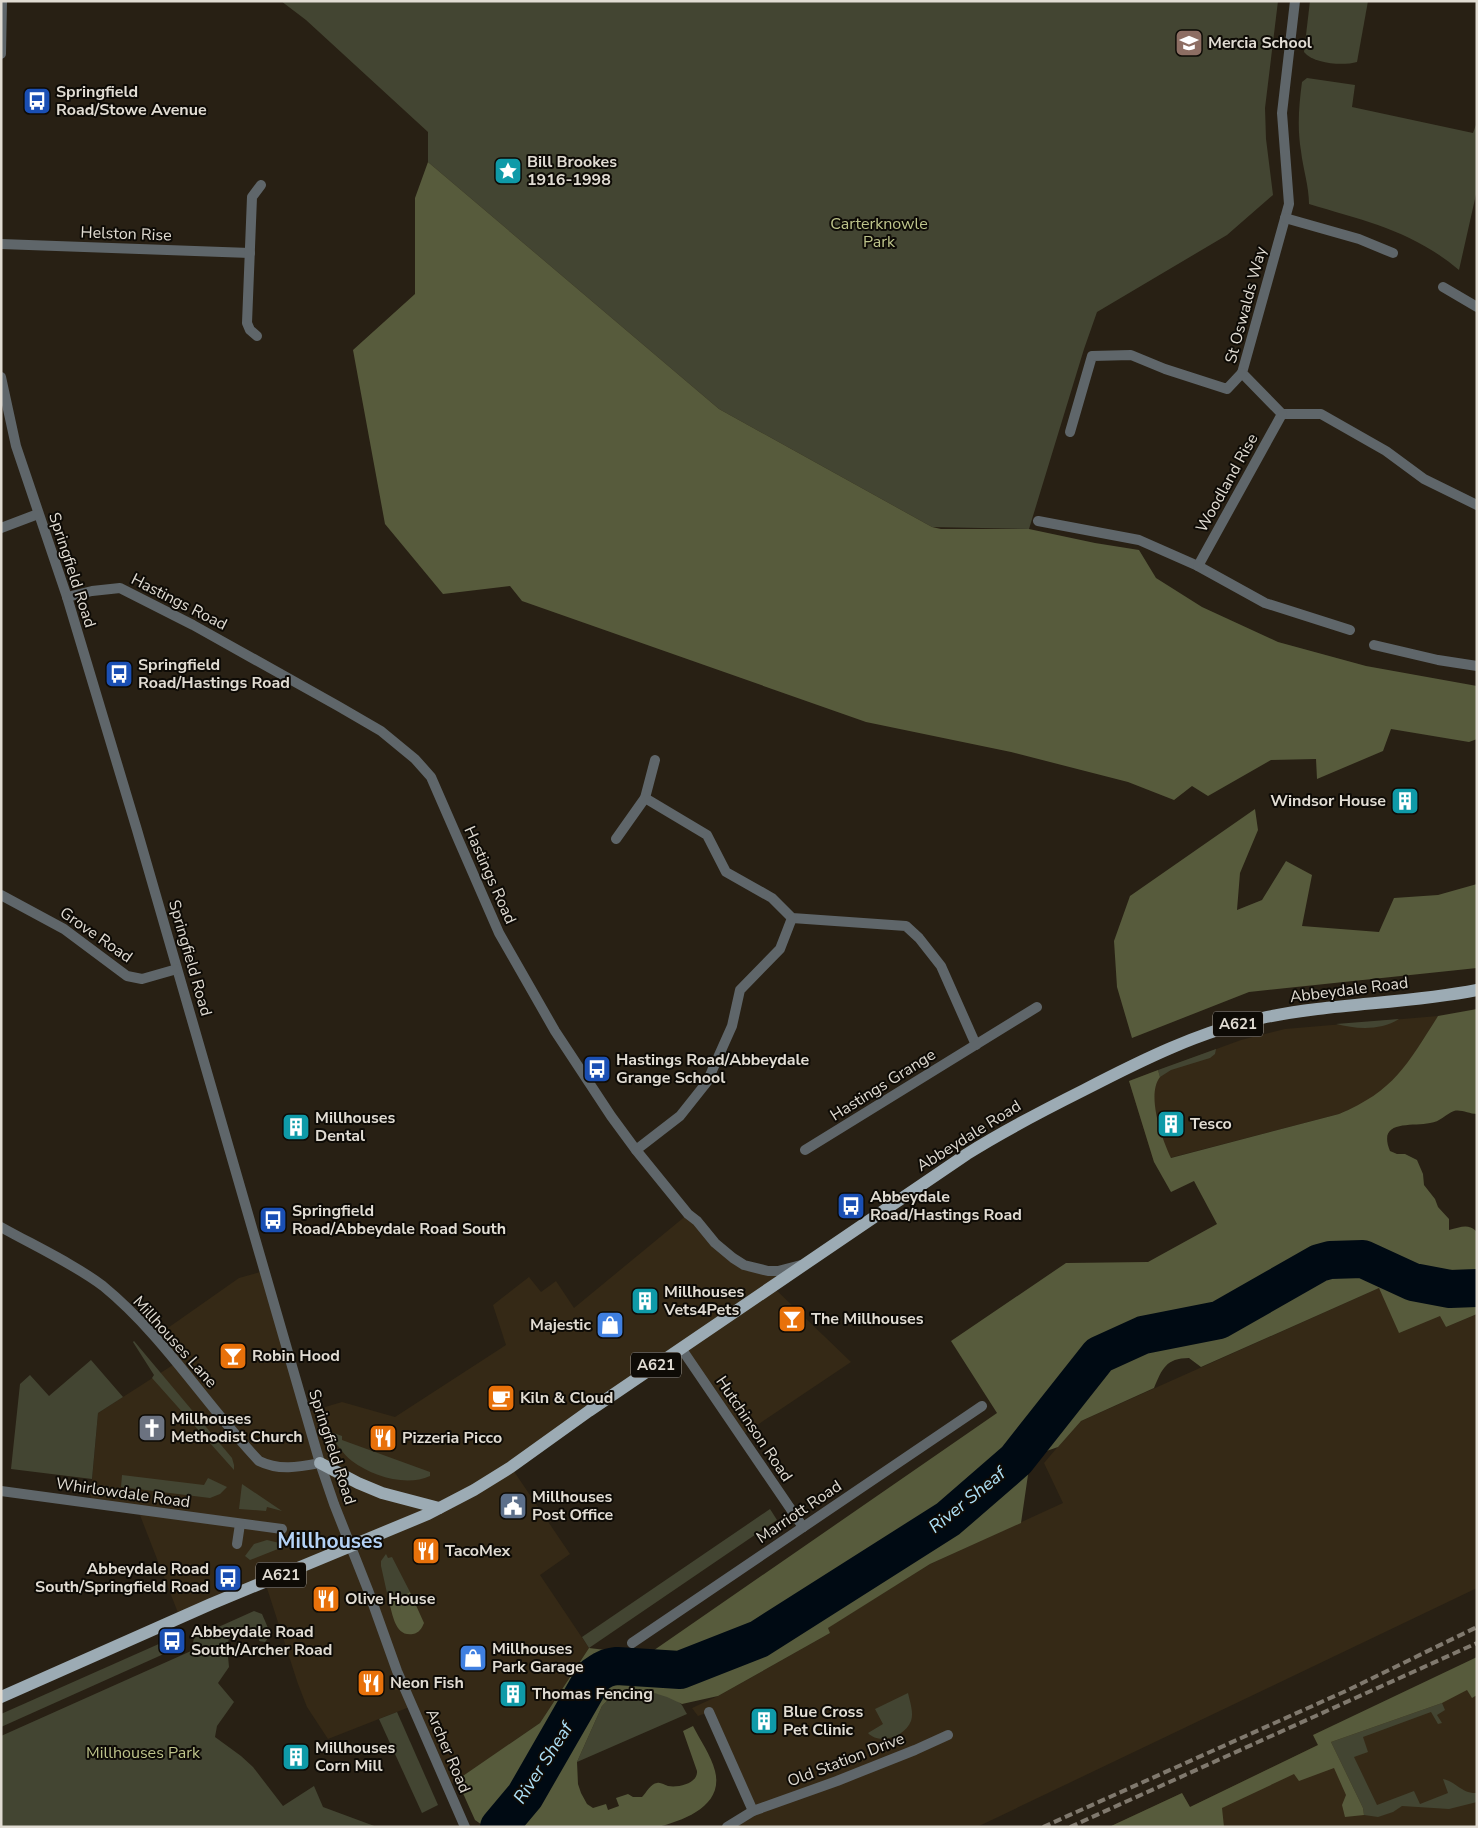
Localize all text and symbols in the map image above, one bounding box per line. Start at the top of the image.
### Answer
school or university icon: Mercia School [1174,28,1204,58]
place label: Mercia School [1208,32,1312,54]
place label: Springfield Road/Stowe Avenue [56,81,207,121]
bus stop icon: Springfield Road/Stowe Avenue [22,86,52,116]
place label: Bill Brookes 1916-1998 [527,151,617,191]
place icon: Bill Brookes 1916-1998 [493,156,523,186]
park label: Carterknowle Park [830,213,928,253]
street label: Helston Rise [80,221,172,247]
street label: St Oswalds Way [1220,243,1272,366]
street label: Woodland Rise [1191,429,1263,537]
street label: Springfield Road [43,510,101,630]
street label: Hastings Road [127,568,231,636]
place label: Springfield Road/Hastings Road [138,654,290,694]
bus stop icon: Springfield Road/Hastings Road [104,659,134,689]
building icon: Windsor House [1390,786,1420,816]
place label: Windsor House [1270,790,1386,812]
street label: Hastings Road [459,823,521,927]
street label: Springfield Road [163,897,217,1019]
street label: Grove Road [55,902,137,968]
street label: Abbeydale Road [1289,972,1409,1008]
road number: A621 [1213,1012,1263,1036]
street label: Hastings Grange [826,1044,940,1126]
place label: Hastings Road/Abbeydale Grange School [616,1049,810,1089]
bus stop icon: Hastings Road/Abbeydale Grange School [582,1054,612,1084]
street label: Abbeydale Road [913,1095,1025,1177]
place label: Millhouses Dental [315,1107,395,1147]
building icon: Tesco [1156,1109,1186,1139]
building icon: Millhouses Dental [281,1112,311,1142]
place label: Tesco [1190,1113,1232,1135]
place label: Abbeydale Road/Hastings Road [870,1186,1022,1226]
bus stop icon: Abbeydale Road/Hastings Road [836,1191,866,1221]
place label: Springfield Road/Abbeydale Road South [292,1200,506,1240]
bus stop icon: Springfield Road/Abbeydale Road South [258,1205,288,1235]
place label: Millhouses Vets4Pets [663,1281,744,1321]
building icon: Millhouses Vets4Pets [630,1286,660,1316]
street label: Millhouses Lane [128,1291,222,1393]
bar icon: The Millhouses [777,1304,807,1334]
place label: The Millhouses [811,1308,924,1330]
shop icon: Majestic [595,1310,625,1340]
place label: Majestic [530,1314,591,1336]
bar icon: Robin Hood [218,1341,248,1371]
place label: Robin Hood [252,1345,340,1367]
road number: A621 [631,1352,681,1378]
street label: Hutchinson Road [710,1372,798,1486]
cafe icon: Kiln & Cloud [486,1383,516,1413]
street label: Springfield Road [303,1387,361,1507]
place label: Kiln & Cloud [520,1387,613,1409]
place label: Millhouses Methodist Church [171,1408,303,1448]
church icon: Millhouses Methodist Church [137,1413,167,1443]
restaurant icon: Pizzeria Picco [368,1423,398,1453]
place label: Pizzeria Picco [402,1427,502,1449]
water label: River Sheaf [924,1460,1012,1538]
street label: Whirlowdale Road [55,1473,191,1513]
street label: Marriott Road [752,1475,846,1549]
place label: Millhouses Post Office [532,1486,614,1526]
public building icon: Millhouses Post Office [498,1491,528,1521]
district label: Millhouses [277,1527,383,1555]
restaurant icon: TacoMex [411,1536,441,1566]
place label: TacoMex [445,1540,511,1562]
place label: Abbeydale Road South/Springfield Road [35,1558,209,1598]
road number: A621 [256,1562,306,1588]
bus stop icon: Abbeydale Road South/Springfield Road [213,1563,243,1593]
restaurant icon: Olive House [311,1584,341,1614]
place label: Olive House [345,1588,436,1610]
place label: Abbeydale Road South/Archer Road [191,1621,332,1661]
bus stop icon: Abbeydale Road South/Archer Road [157,1626,187,1656]
place label: Millhouses Park Garage [492,1638,584,1678]
shop icon: Millhouses Park Garage [458,1643,488,1673]
restaurant icon: Neon Fish [356,1668,386,1698]
place label: Neon Fish [390,1672,464,1694]
building icon: Thomas Fencing [498,1679,528,1709]
place label: Thomas Fencing [532,1683,653,1705]
place label: Blue Cross Pet Clinic [783,1701,863,1741]
street label: Archer Road [420,1706,476,1796]
building icon: Blue Cross Pet Clinic [749,1706,779,1736]
water label: River Sheaf [508,1716,579,1808]
street label: Old Station Drive [784,1728,908,1792]
place label: Millhouses Corn Mill [315,1737,395,1777]
park label: Millhouses Park [86,1742,201,1764]
building icon: Millhouses Corn Mill [281,1742,311,1772]

